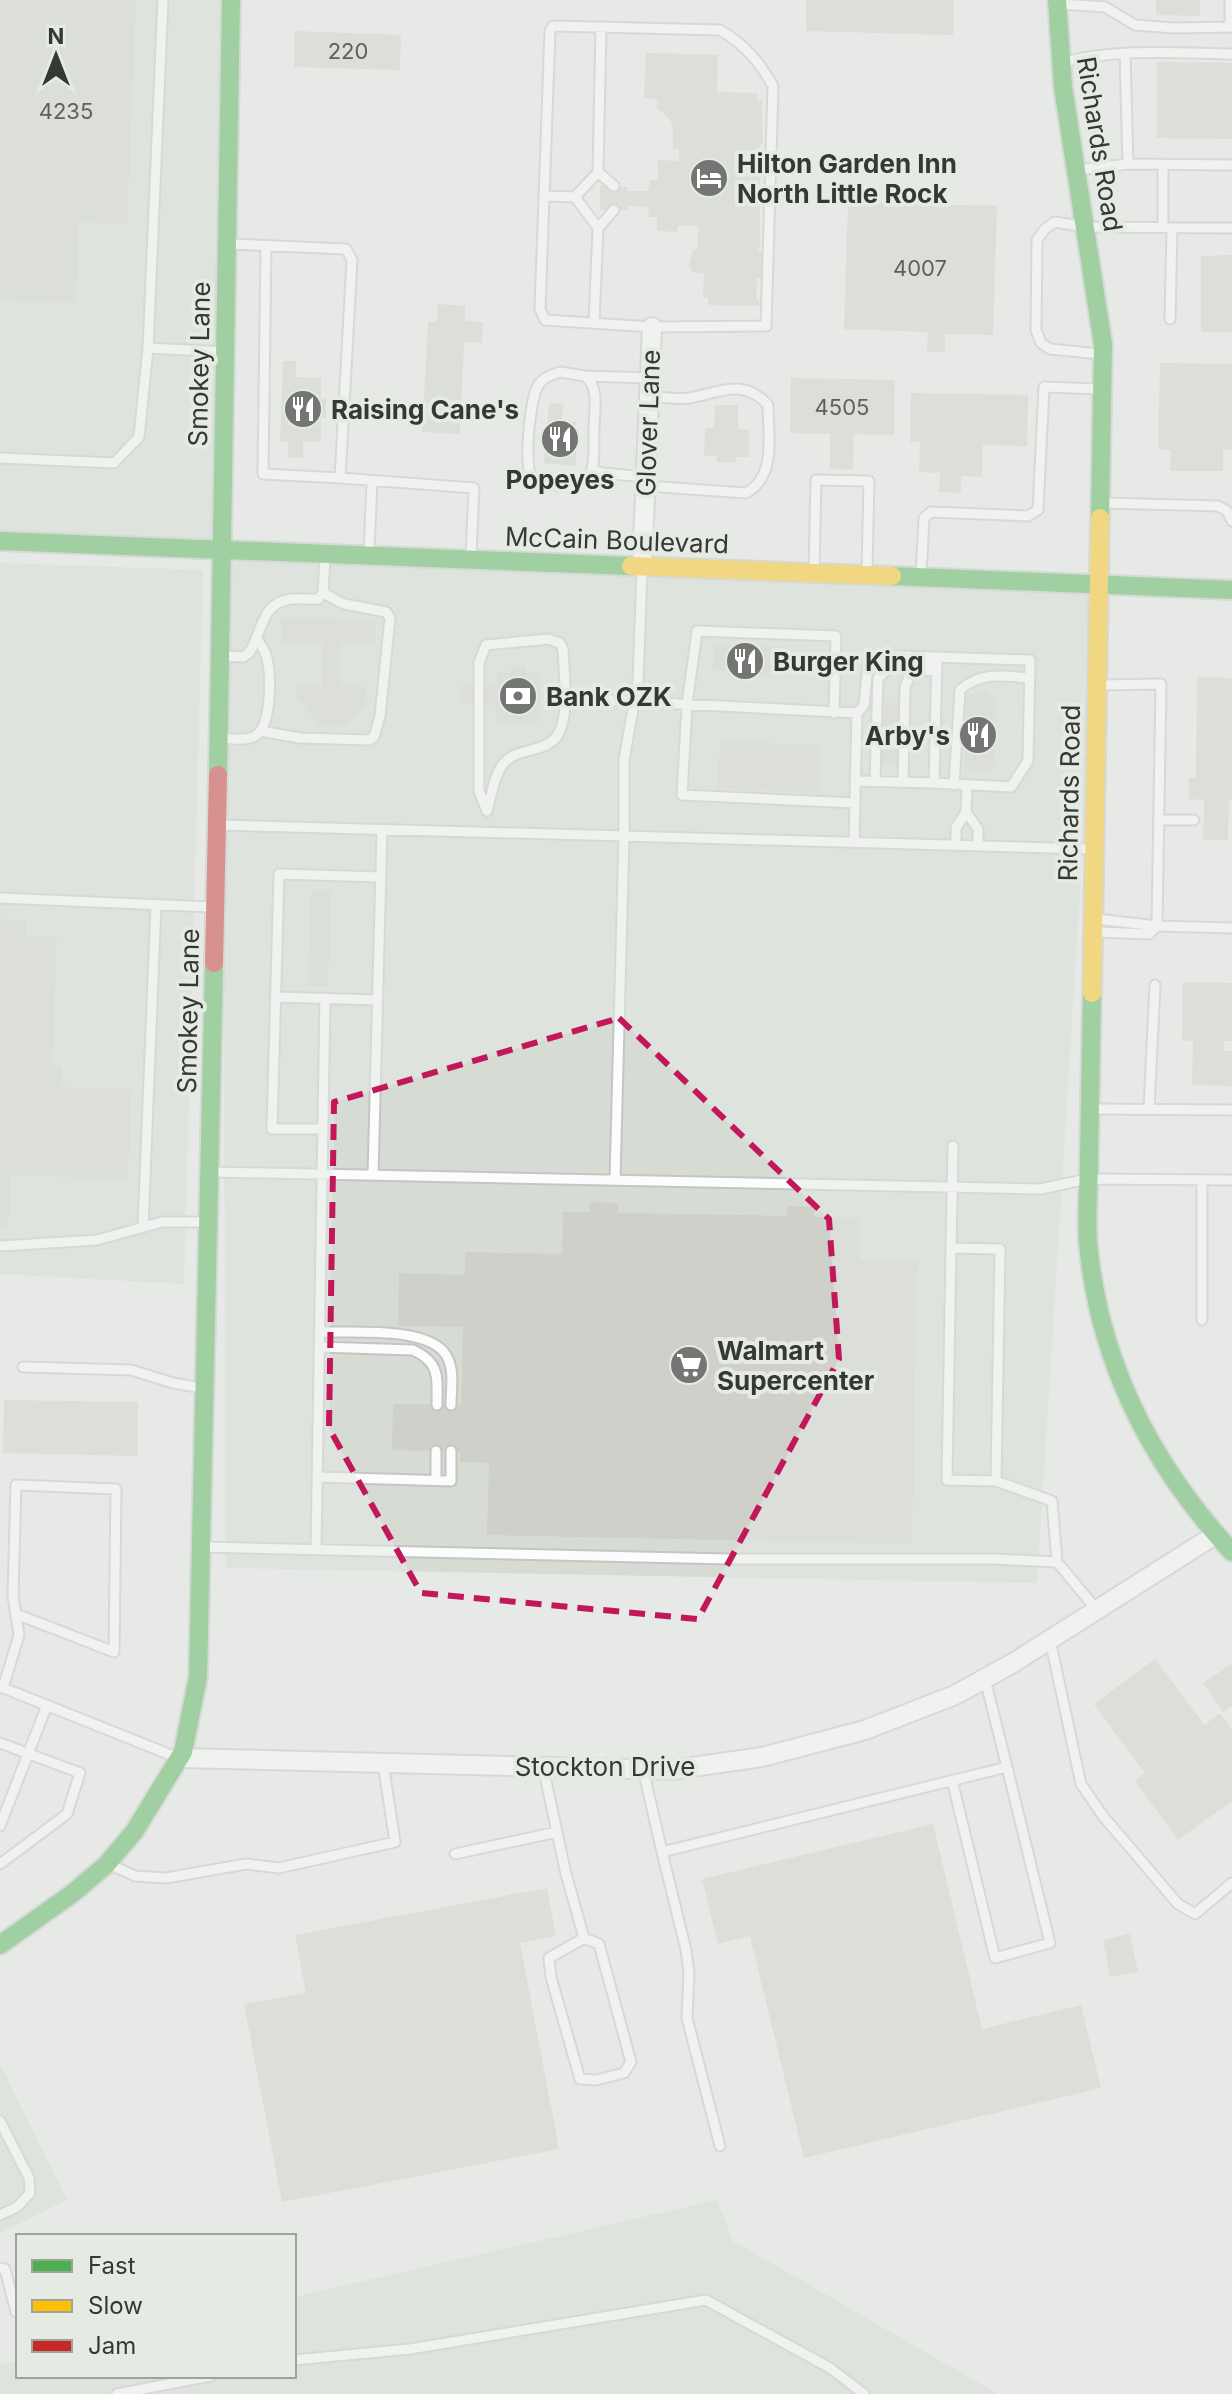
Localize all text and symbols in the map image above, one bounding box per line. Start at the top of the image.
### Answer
north arrow [16,16,96,96]
text: N [48,23,64,49]
house number: 220 [328,38,368,64]
street label: Richards Road [1071,54,1129,234]
house number: 4235 [39,98,93,124]
place label: Hilton Garden Inn North Little Rock [737,148,957,209]
hotel icon: Hilton Garden Inn North Little Rock [688,157,730,199]
house number: 4007 [893,255,947,281]
street label: Smokey Lane [182,281,216,447]
street label: Glover Lane [630,349,666,497]
restaurant icon: Raising Cane's [282,388,324,430]
place label: Raising Cane's [331,394,519,425]
house number: 4505 [815,394,869,420]
restaurant icon: Popeyes [539,418,581,460]
place label: Popeyes [505,464,615,495]
street label: McCain Boulevard [504,521,730,559]
restaurant icon: Burger King [724,640,766,682]
place label: Burger King [773,646,924,677]
bank icon: Bank OZK [497,675,539,717]
place label: Bank OZK [546,681,672,712]
street label: Richards Road [1052,704,1086,882]
restaurant icon: Arby's [957,714,999,756]
place label: Arby's [865,720,950,751]
street label: Smokey Lane [171,928,205,1094]
place label: Walmart Supercenter [717,1335,875,1396]
supermarket icon: Walmart Supercenter [668,1344,710,1386]
street label: Stockton Drive [515,1751,695,1782]
legend [16,2234,296,2378]
text: Fast [88,2251,136,2280]
text: Slow [88,2291,143,2320]
text: Jam [88,2331,136,2360]

